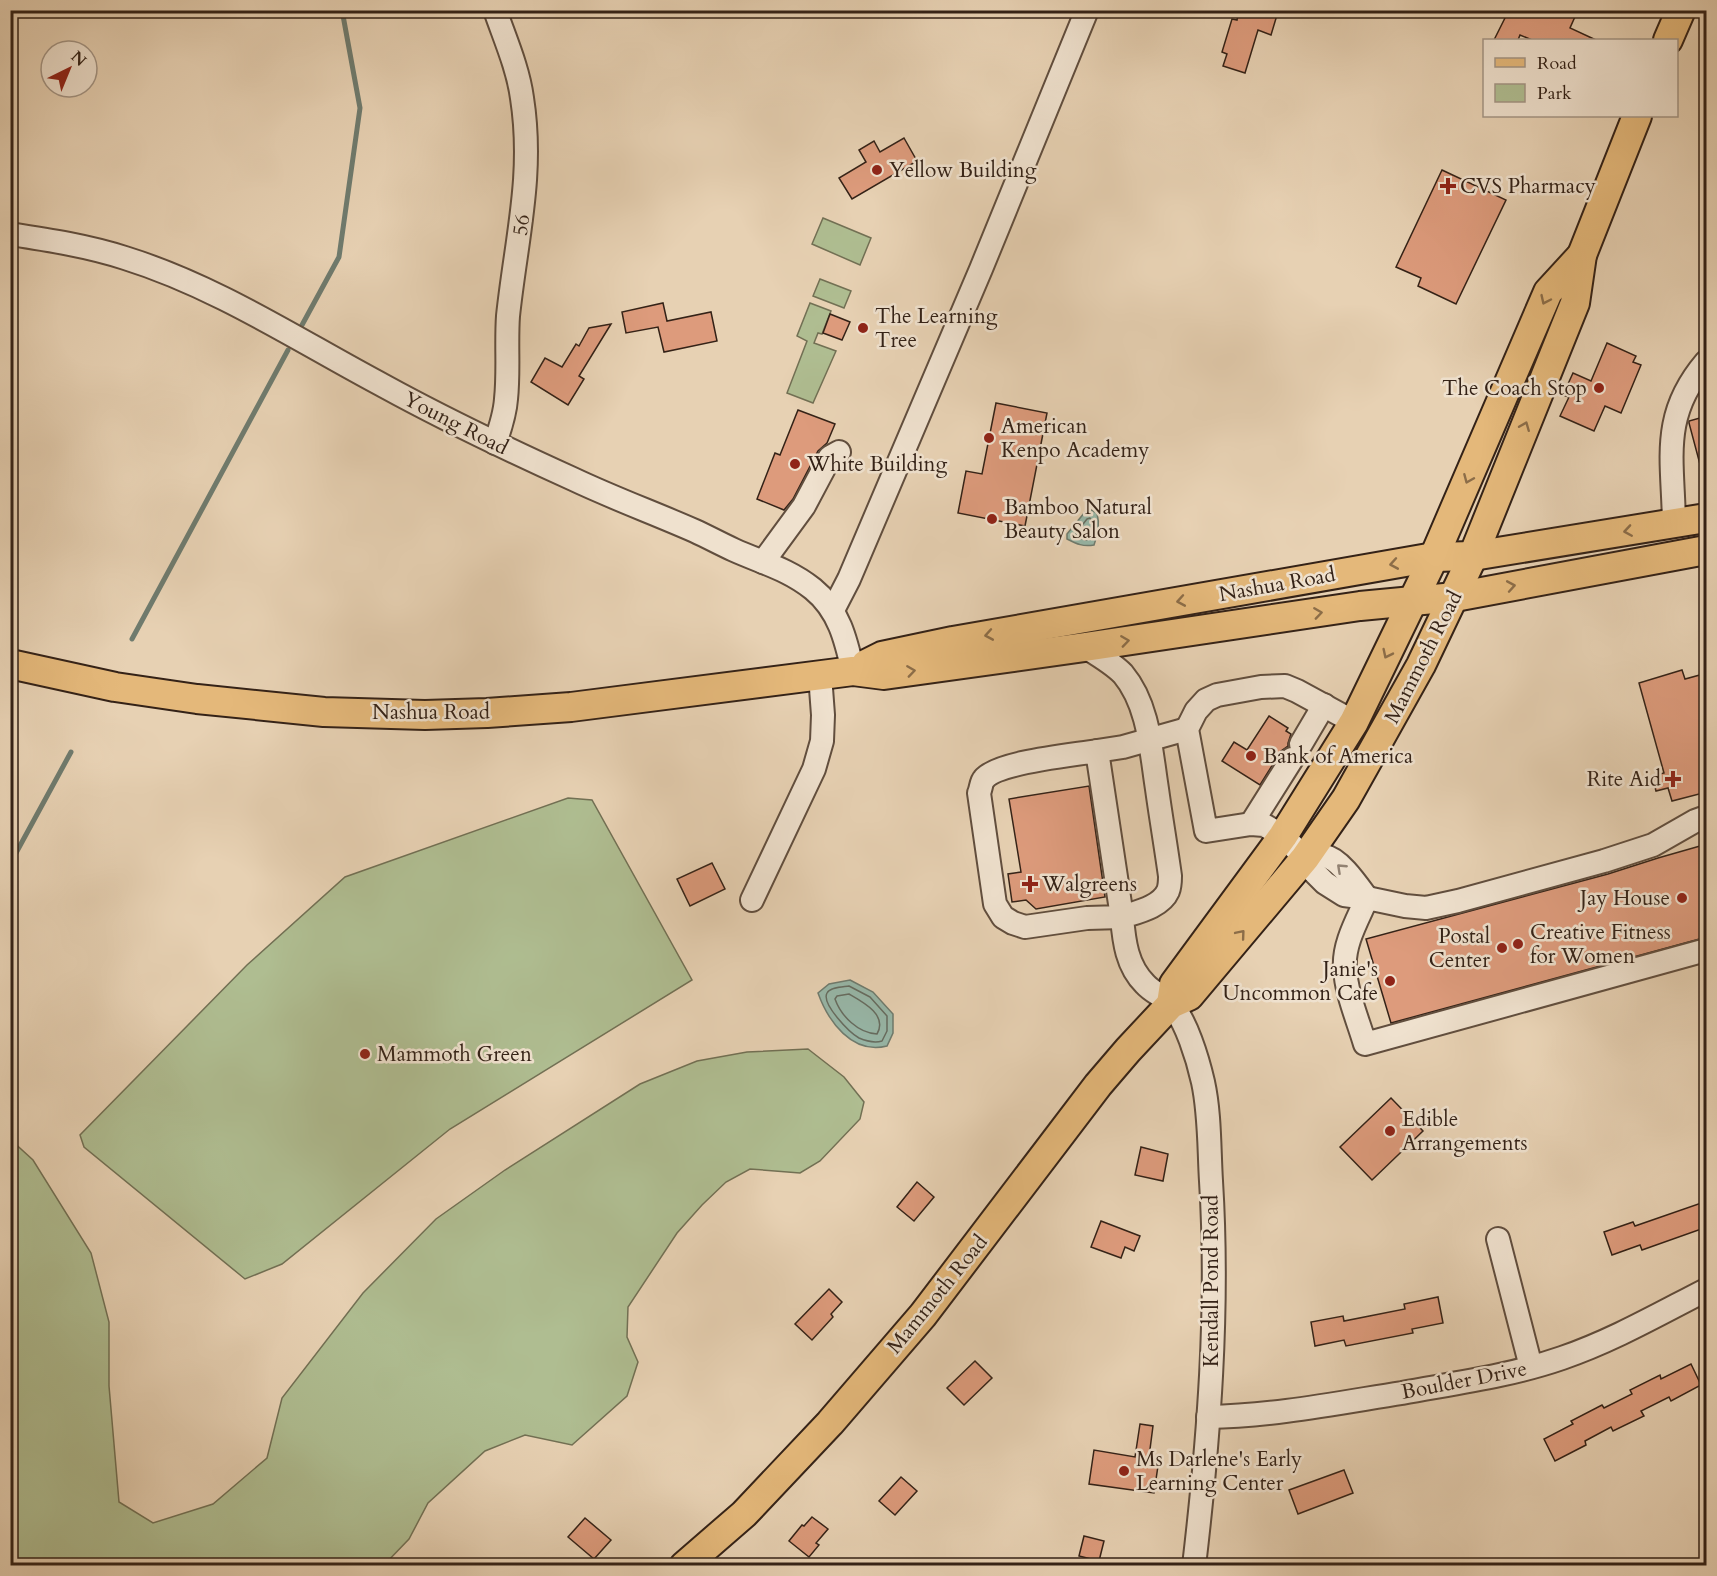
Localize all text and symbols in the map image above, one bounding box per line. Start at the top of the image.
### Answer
north arrow [39,39,99,99]
legend [1483,39,1678,117]
text: N [66,46,91,72]
text: Road [1537,51,1577,76]
text: Park [1537,81,1572,106]
place label: Yellow Building [889,156,1037,185]
marker: Yellow Building [870,163,884,177]
place label: CVS Pharmacy [1460,172,1596,201]
marker: CVS Pharmacy [1441,179,1455,193]
street label: 56 [506,212,537,238]
one-way arrow [1541,293,1553,304]
place label: The Learning Tree [875,302,998,355]
marker: The Learning Tree [856,321,870,335]
place label: The Coach Stop [1442,374,1587,403]
marker: The Coach Stop [1592,381,1606,395]
street label: Young Road [398,385,513,462]
place label: American Kenpo Academy [1001,412,1149,465]
one-way arrow [1518,422,1530,433]
marker: American Kenpo Academy [982,431,996,445]
place label: White Building [806,450,948,479]
marker: White Building [788,457,802,471]
one-way arrow [1463,472,1475,483]
place label: Bamboo Natural Beauty Salon [1004,493,1152,546]
marker: Bamboo Natural Beauty Salon [985,512,999,526]
one-way arrow [1623,524,1633,537]
one-way arrow [1389,557,1399,570]
street label: Nashua Road [1216,560,1338,609]
one-way arrow [1505,580,1515,593]
street label: Mammoth Road [1377,586,1469,729]
one-way arrow [1176,594,1186,607]
one-way arrow [1313,607,1322,619]
one-way arrow [984,628,993,640]
one-way arrow [1120,636,1129,648]
one-way arrow [1383,648,1394,658]
one-way arrow [906,665,915,678]
street label: Nashua Road [372,698,490,727]
place label: Bank of America [1263,742,1413,771]
marker: Bank of America [1244,749,1258,763]
place label: Rite Aid [1587,765,1661,794]
marker: Rite Aid [1666,772,1680,786]
one-way arrow [1337,864,1348,875]
place label: Walgreens [1041,870,1137,899]
marker: Walgreens [1023,877,1037,891]
place label: Jay House [1577,884,1670,913]
marker: Jay House [1675,891,1689,905]
place label: Creative Fitness for Women [1530,918,1671,971]
place label: Postal Center [1429,922,1490,975]
one-way arrow [1234,930,1245,941]
marker: Creative Fitness for Women [1511,937,1525,951]
marker: Postal Center [1495,941,1509,955]
place label: Janie's Uncommon Cafe [1222,955,1378,1008]
marker: Janie's Uncommon Cafe [1383,974,1397,988]
place label: Mammoth Green [377,1040,532,1069]
marker: Mammoth Green [358,1047,372,1061]
place label: Edible Arrangements [1402,1105,1527,1158]
marker: Edible Arrangements [1383,1124,1397,1138]
street label: Kendall Pond Road [1197,1195,1226,1367]
street label: Mammoth Road [880,1229,994,1360]
street label: Boulder Drive [1399,1354,1529,1407]
place label: Ms Darlene's Early Learning Center [1136,1445,1302,1498]
marker: Ms Darlene's Early Learning Center [1117,1464,1131,1478]

